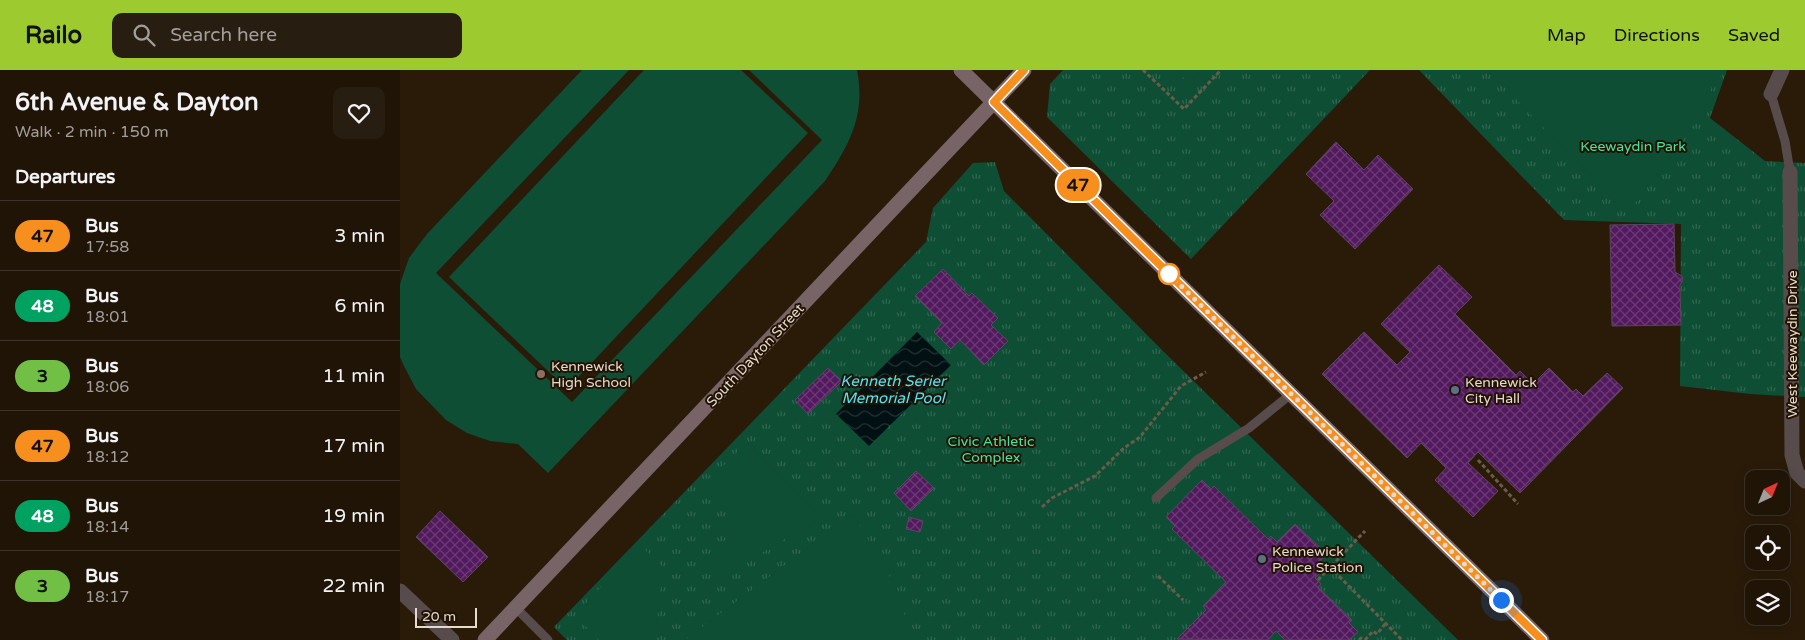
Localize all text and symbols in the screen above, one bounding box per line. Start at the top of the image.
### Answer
search box [112,13,462,58]
text: Railo [25,21,82,50]
icon: search [130,21,158,49]
text: Search here [170,24,277,46]
text: Map [1547,24,1586,46]
text: Directions [1614,24,1700,46]
text: Saved [1728,24,1780,46]
button: heart [333,87,385,139]
text: 6th Avenue & Dayton [15,88,259,117]
text: Walk · 2 min · 150 m [15,122,169,142]
park label: Keewaydin Park [1580,138,1686,155]
text: Departures [15,166,115,188]
line badge: 47 [1056,169,1100,201]
text: 47 [1067,174,1089,196]
text: Bus [85,215,119,237]
text: 47 [31,225,54,247]
text: 3 min [334,225,385,247]
text: 17:58 [85,237,129,257]
unlabelled marker [1158,263,1180,285]
street label: West Keewaydin Drive [1784,270,1801,418]
text: Bus [85,285,119,307]
text: 48 [31,295,54,317]
text: 6 min [334,295,385,317]
street label: South Dayton Street [703,300,808,411]
text: 18:01 [85,307,129,327]
text: Bus [85,355,119,377]
place label: Kennewick High School [551,358,631,391]
text: 3 [37,365,48,387]
text: 11 min [322,365,385,387]
marker: Kennewick High School [535,368,547,380]
water label: Kenneth Serier Memorial Pool [840,372,948,407]
place label: Kennewick City Hall [1465,374,1537,407]
text: 18:06 [85,377,129,397]
marker: Kennewick City Hall [1449,384,1461,396]
text: Bus [85,425,119,447]
park label: Civic Athletic Complex [948,433,1034,466]
text: 47 [31,435,54,457]
text: 17 min [322,435,385,457]
text: 18:12 [85,447,129,467]
north arrow [1745,470,1790,515]
map controls [1745,470,1790,625]
text: Bus [85,495,119,517]
text: 48 [31,505,54,527]
text: 19 min [322,505,385,527]
text: 18:14 [85,517,129,537]
button: locate [1745,525,1790,570]
place label: Kennewick Police Station [1272,543,1363,576]
marker: Kennewick Police Station [1256,553,1268,565]
text: Bus [85,565,119,587]
text: 3 [37,575,48,597]
text: 22 min [322,575,385,597]
button: layers [1745,580,1790,625]
text: 18:17 [85,587,129,607]
your location [1489,588,1514,613]
scale bar [415,605,478,628]
text: 20 m [422,608,456,625]

